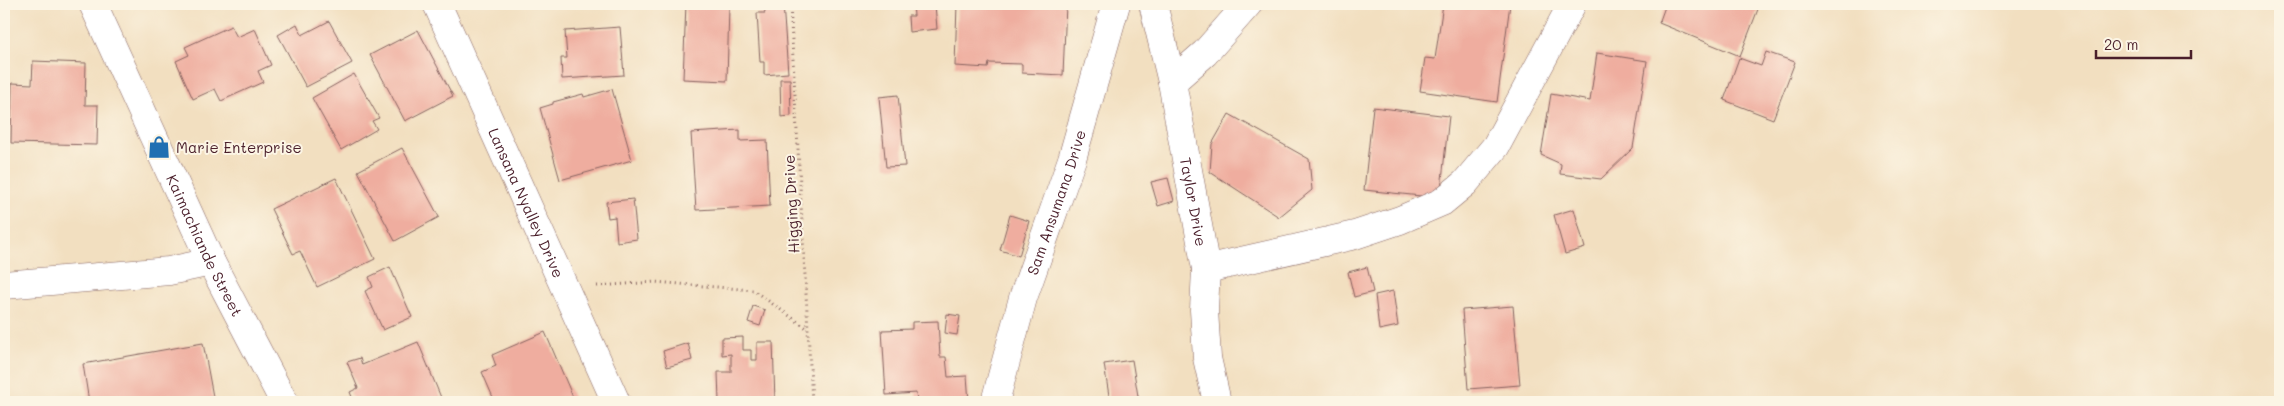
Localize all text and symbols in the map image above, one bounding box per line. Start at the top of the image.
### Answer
scale bar [2096,28,2192,60]
text: 20 m [2104,34,2138,54]
street label: Lansana Nyalley Drive [484,125,569,281]
street label: Sam Ansumana Drive [1022,127,1090,278]
shop icon: Marie Enterprise [146,134,172,160]
place label: Marie Enterprise [176,137,302,157]
street label: Higging Drive [778,154,804,254]
street label: Taylor Drive [1176,156,1212,248]
street label: Kaimachiande Street [162,171,248,320]

